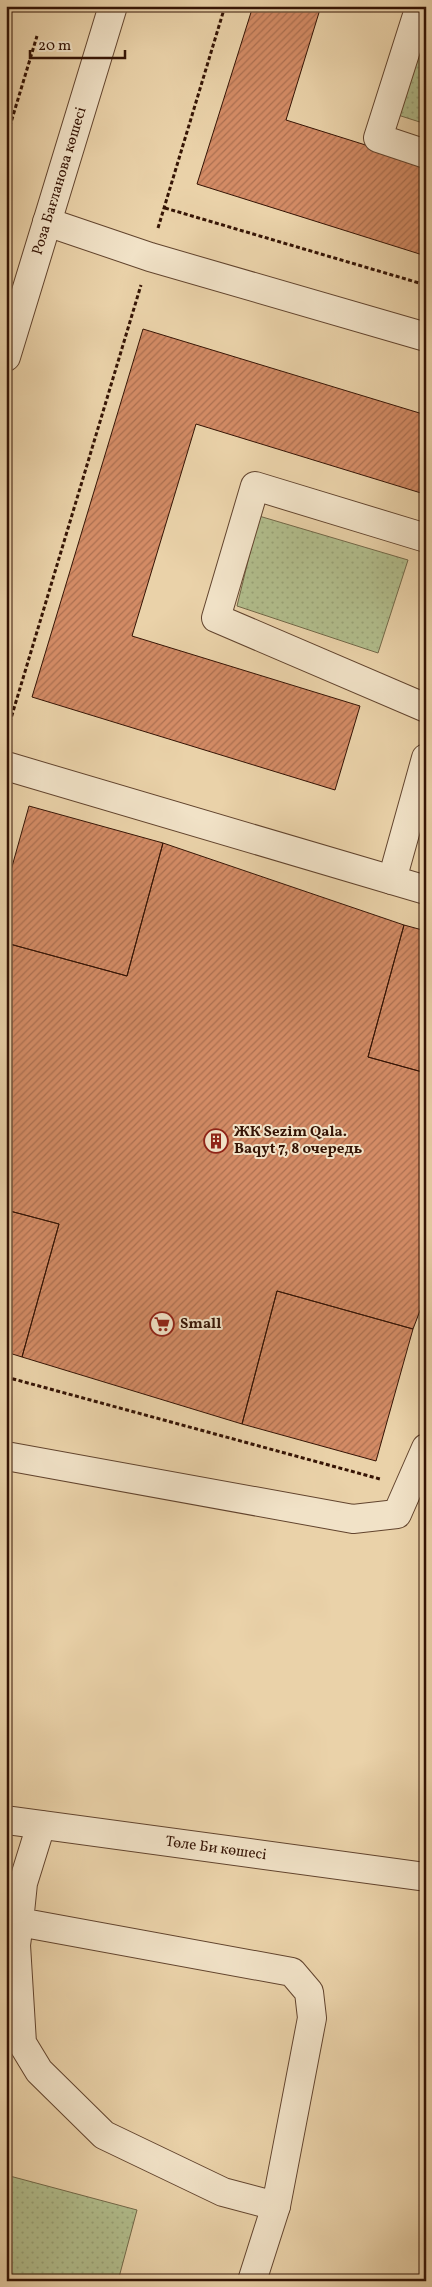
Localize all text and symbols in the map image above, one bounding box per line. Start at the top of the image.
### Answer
scale bar [30,28,125,60]
text: 20 m [38,36,71,57]
street label: Роза Бағланова көшесі [27,104,92,258]
place label: ЖК Sezim Qala. Baqyt 7, 8 очередь [234,1122,363,1160]
building icon: ЖК Sezim Qala. Baqyt 7, 8 очередь [203,1128,229,1154]
supermarket icon: Small [149,1311,175,1337]
place label: Small [180,1314,221,1335]
street label: Төле Би көшесі [164,1831,268,1866]

